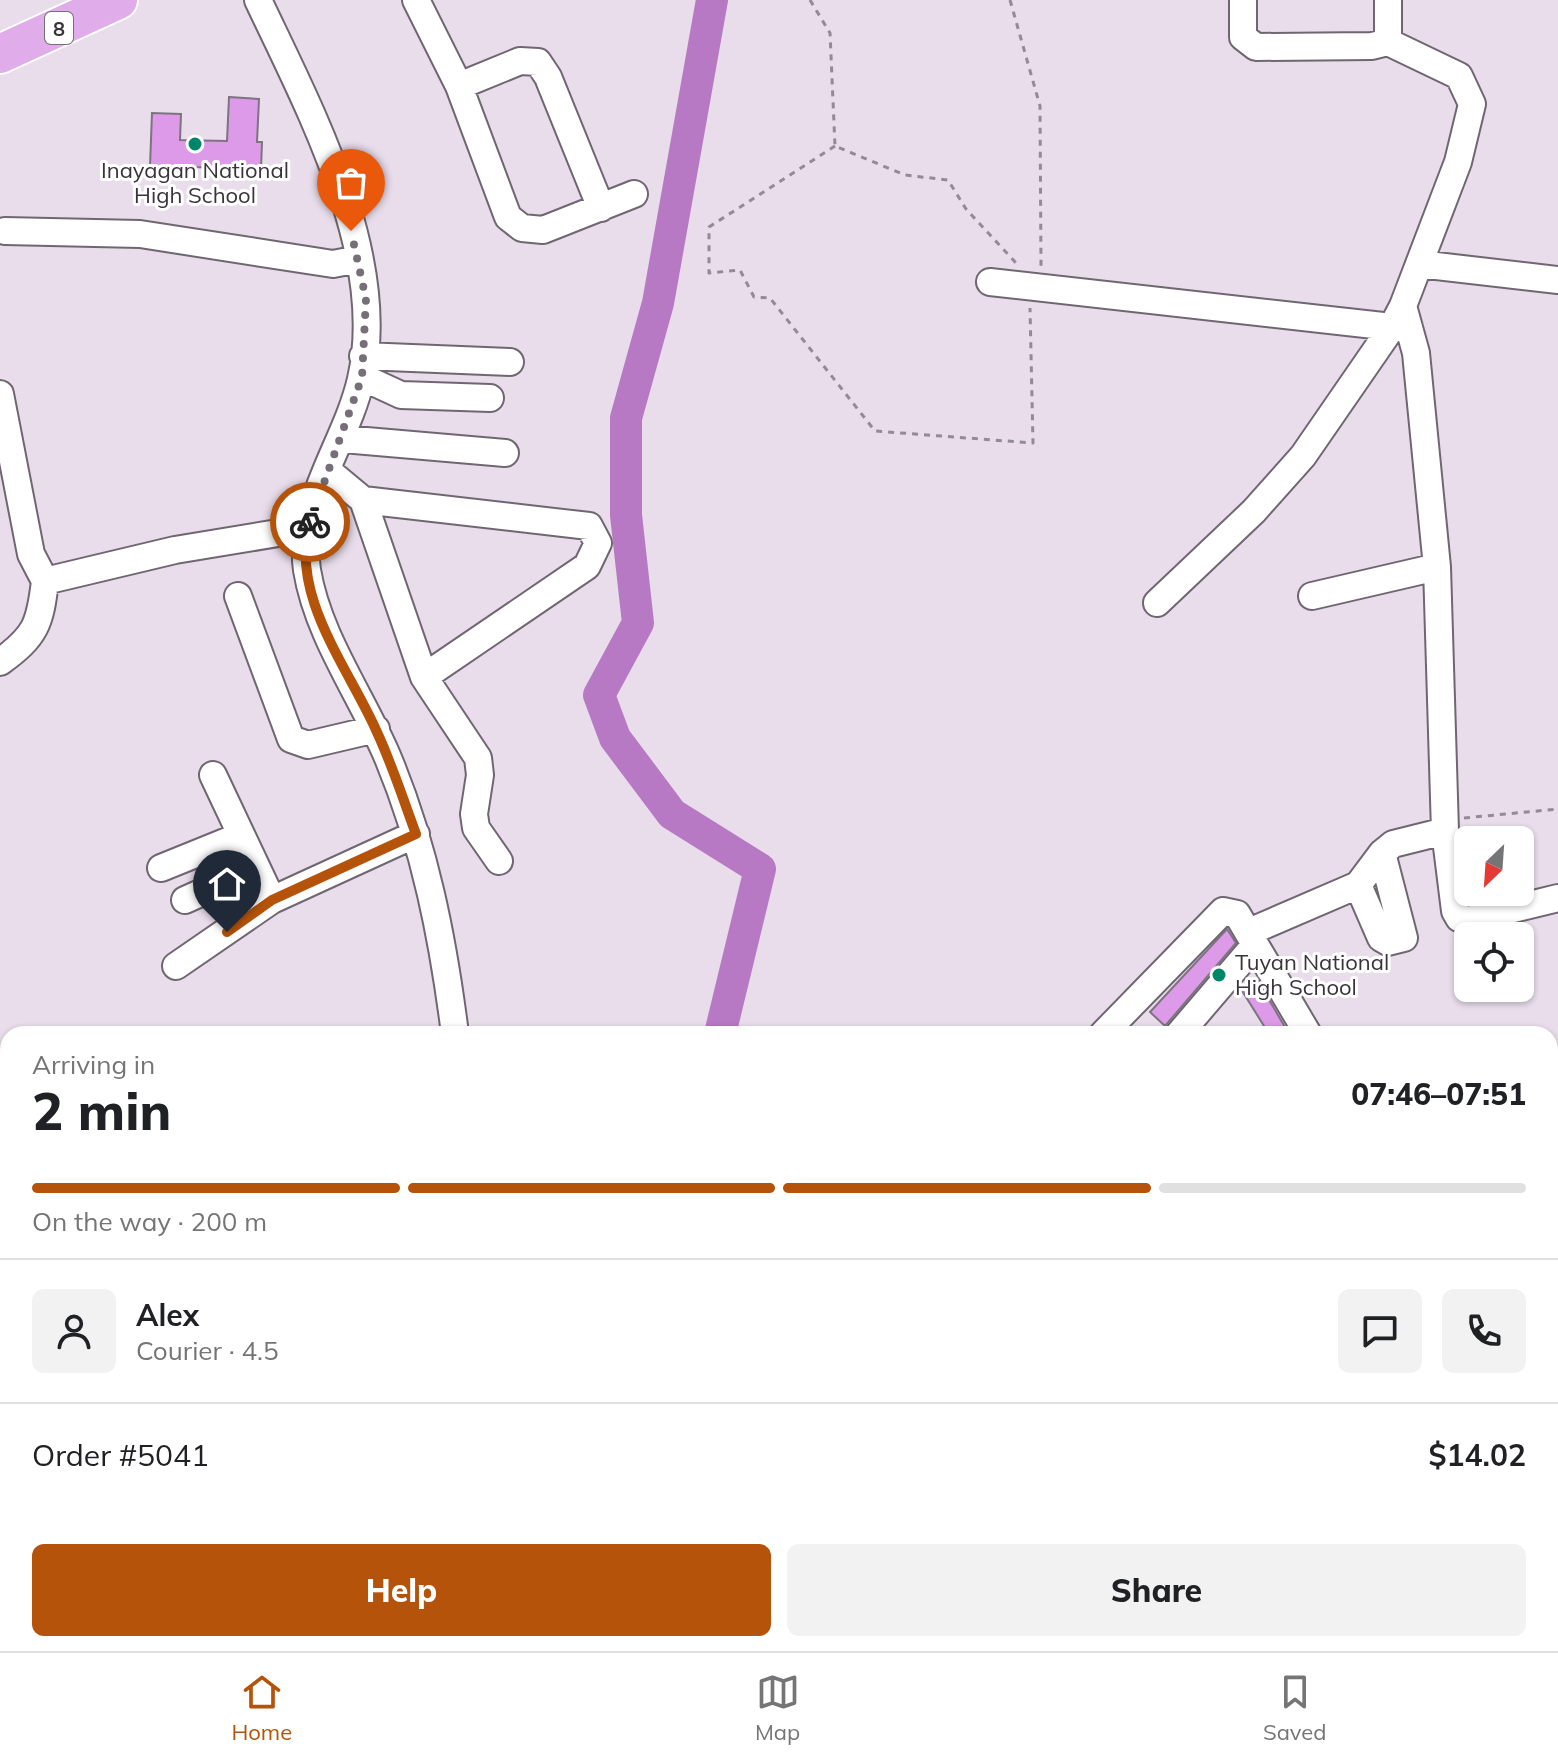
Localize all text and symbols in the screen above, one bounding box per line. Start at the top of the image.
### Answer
road number: 8 [45,12,73,44]
marker: Inayagan National High School [186,135,204,153]
pin [317,149,385,231]
place label: Inayagan National High School [101,156,289,209]
icon: bag [329,161,373,205]
courier [270,482,350,562]
icon: bike [288,500,332,544]
north arrow [1454,826,1534,906]
map controls [1454,826,1534,1002]
pin [193,850,261,932]
icon: home [205,862,249,906]
button: locate [1454,922,1534,1002]
place label: Tuyan National High School [1235,948,1389,1001]
marker: Tuyan National High School [1210,966,1228,984]
text: Arriving in [32,1048,155,1081]
text: 07:46–07:51 [1351,1075,1526,1113]
text: 2 min [32,1078,171,1143]
text: On the way · 200 m [32,1205,267,1238]
button: person [32,1289,116,1373]
button: chat [1338,1289,1422,1373]
button: phone [1442,1289,1526,1373]
text: Alex [136,1296,199,1334]
text: Courier · 4.5 [136,1334,279,1367]
text: Order #5041 [32,1436,209,1474]
text: $14.02 [1429,1436,1526,1474]
button: Help [32,1544,771,1636]
button: Share [787,1544,1526,1636]
tab: Home [231,1670,292,1746]
tab: Map [755,1670,800,1746]
tab: Saved [1263,1670,1327,1746]

